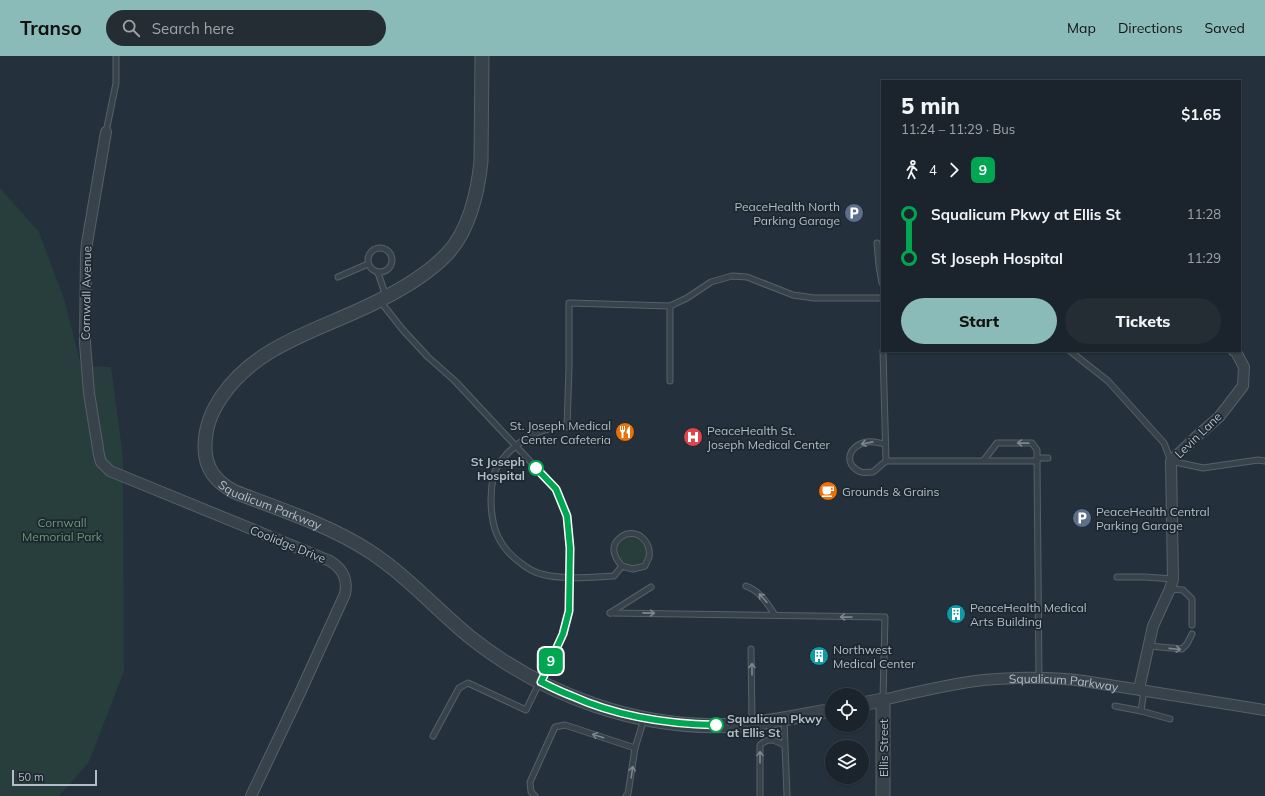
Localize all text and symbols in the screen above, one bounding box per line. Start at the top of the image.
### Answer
search box [106,10,386,46]
text: Transo [20,16,82,40]
icon: search [120,17,142,39]
text: Search here [152,19,234,38]
text: Map [1067,19,1096,37]
text: Directions [1118,19,1183,37]
text: Saved [1205,19,1245,37]
text: 5 min [901,92,960,120]
text: $1.65 [1181,105,1221,124]
text: 11:24 – 11:29 · Bus [901,121,1015,137]
icon: walk [901,159,923,181]
icon: forward [943,159,965,181]
text: 9 [979,161,987,179]
text: 4 [929,162,937,178]
place label: PeaceHealth North Parking Garage [735,199,840,228]
parking icon: PeaceHealth North Parking Garage [843,202,865,224]
text: Squalicum Pkwy at Ellis St [931,205,1121,224]
text: 11:28 [1187,206,1221,222]
street label: Cornwall Avenue [78,246,94,340]
text: St Joseph Hospital [931,249,1063,268]
text: 11:29 [1187,250,1221,266]
button: Start [901,298,1057,344]
button: Tickets [1065,298,1221,344]
street label: Levin Lane [1171,409,1225,461]
place label: St. Joseph Medical Center Cafeteria [510,418,611,447]
restaurant icon: St. Joseph Medical Center Cafeteria [614,421,636,443]
place label: PeaceHealth St. Joseph Medical Center [707,423,831,452]
hospital icon: PeaceHealth St. Joseph Medical Center [682,426,704,448]
one-way arrow [861,439,874,447]
one-way arrow [1017,439,1030,447]
place label: St Joseph Hospital [471,454,525,483]
marker: St Joseph Hospital [528,460,544,476]
street label: Squalicum Parkway [216,476,325,533]
cafe icon: Grounds & Grains [817,480,839,502]
place label: Grounds & Grains [842,484,939,499]
place label: PeaceHealth Central Parking Garage [1096,504,1210,533]
parking icon: PeaceHealth Central Parking Garage [1071,507,1093,529]
park label: Cornwall Memorial Park [22,515,103,544]
street label: Coolidge Drive [248,522,328,566]
one-way arrow [758,593,767,603]
place label: PeaceHealth Medical Arts Building [970,600,1087,629]
building icon: PeaceHealth Medical Arts Building [945,603,967,625]
one-way arrow [642,610,655,617]
one-way arrow [840,613,853,621]
place label: Northwest Medical Center [833,642,916,671]
building icon: Northwest Medical Center [808,645,830,667]
one-way arrow [1168,645,1181,652]
line badge: 9 [538,648,564,674]
text: 9 [547,652,555,670]
one-way arrow [748,663,756,676]
street label: Squalicum Parkway [1009,670,1120,694]
map controls [825,688,869,784]
button: locate [825,688,869,732]
place label: Squalicum Pkwy at Ellis St [727,711,823,740]
marker: Squalicum Pkwy at Ellis St [708,717,724,733]
street label: Ellis Street [876,719,891,777]
one-way arrow [592,732,605,739]
button: layers [825,740,869,784]
one-way arrow [756,751,764,764]
one-way arrow [628,766,636,779]
scale bar [12,768,97,787]
text: 50 m [18,770,44,784]

